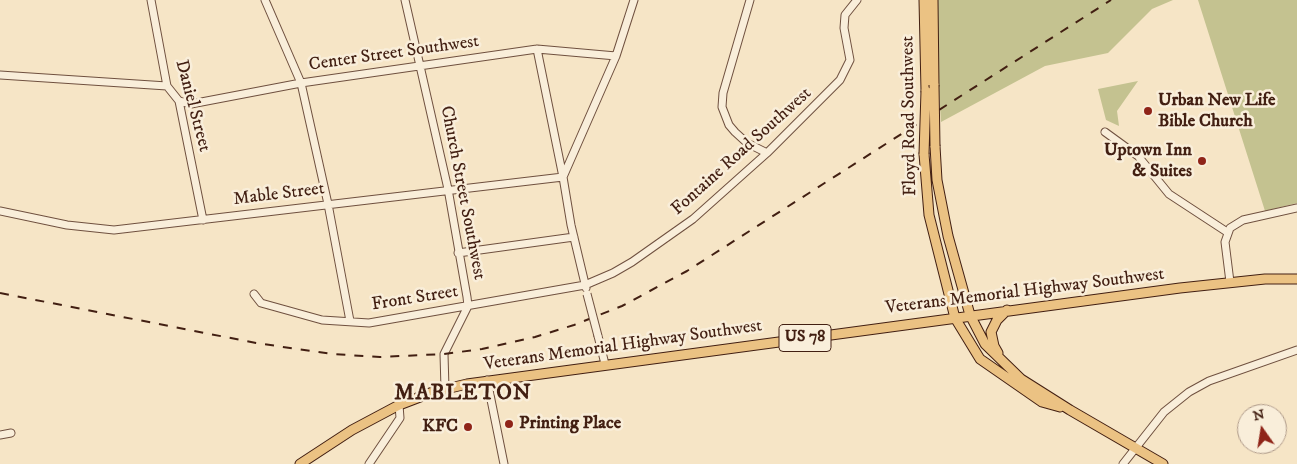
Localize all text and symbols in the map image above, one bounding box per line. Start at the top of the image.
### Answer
street label: Center Street Southwest [308,31,480,77]
street label: Floyd Road Southwest [898,36,922,196]
street label: Daniel Street [169,58,215,154]
street label: Fontaine Road Southwest [668,83,816,221]
place label: Urban New Life Bible Church [1158,90,1275,132]
street label: Church Street Southwest [435,104,489,282]
marker: Urban New Life Bible Church [1142,105,1154,117]
place label: Uptown Inn & Suites [1104,140,1192,182]
marker: Uptown Inn & Suites [1196,155,1208,167]
street label: Mable Street [232,179,326,211]
street label: Veterans Memorial Highway Southwest [884,264,1166,320]
street label: Front Street [370,282,460,316]
street label: Veterans Memorial Highway Southwest [482,316,764,376]
road number: US 78 [779,324,831,352]
district label: MABLETON [393,381,533,407]
north arrow [1237,404,1287,454]
text: N [1251,405,1266,425]
place label: Printing Place [519,413,621,435]
place label: KFC [422,416,458,438]
marker: Printing Place [503,418,515,430]
marker: KFC [462,421,474,433]

